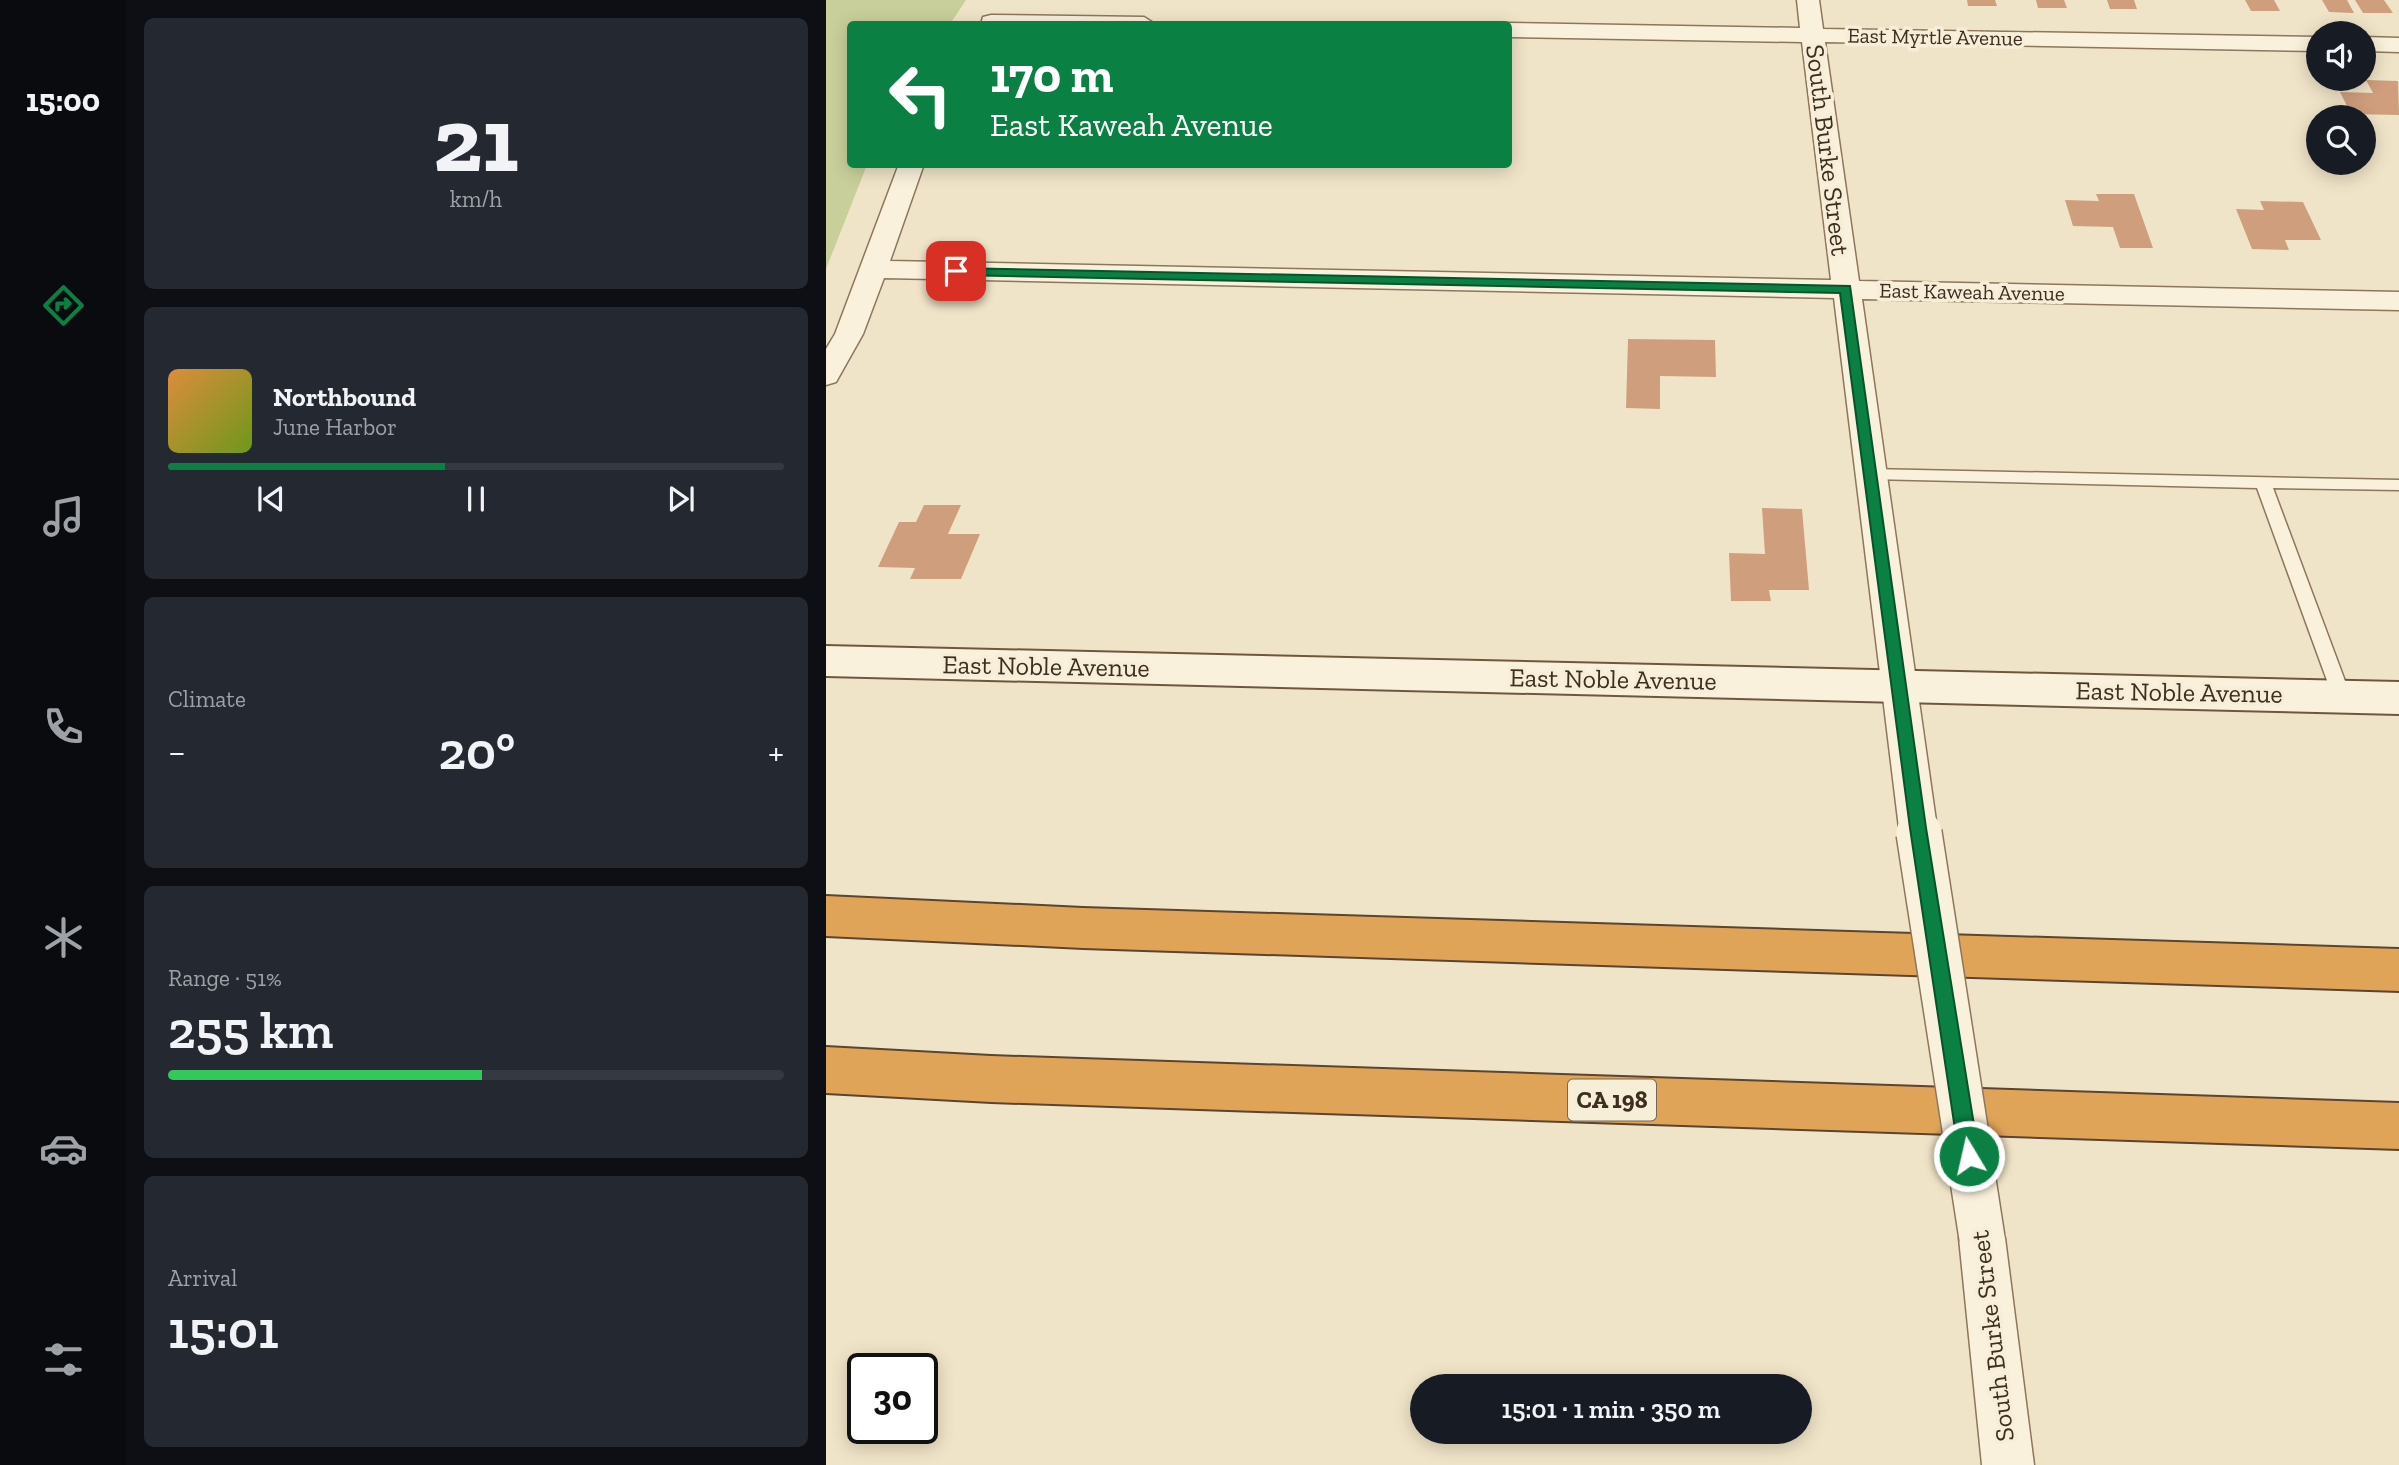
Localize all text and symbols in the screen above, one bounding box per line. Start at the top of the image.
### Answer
map controls [2306,21,2376,175]
button: sound [2306,21,2376,91]
street label: East Myrtle Avenue [1847,22,2023,51]
street label: South Burke Street [1799,43,1857,258]
text: 170 m [990,46,1113,105]
icon: left [875,49,966,140]
text: 15:00 [26,81,100,119]
text: 21 [433,85,519,194]
button: search [2306,105,2376,175]
text: East Kaweah Avenue [990,106,1273,144]
text: km/h [450,185,502,213]
pin [926,241,986,301]
icon: arrive [937,252,975,290]
street label: East Kaweah Avenue [1879,277,2065,306]
icon: directions [39,281,88,330]
text: Northbound [273,381,416,413]
text: June Harbor [273,413,397,441]
icon: previous [252,480,290,518]
icon: pause [457,480,495,518]
icon: next [662,480,700,518]
icon: music [39,492,88,541]
street label: East Noble Avenue [942,648,1150,684]
street label: East Noble Avenue [1509,661,1717,697]
street label: East Noble Avenue [2075,674,2283,710]
text: Climate [168,685,246,713]
icon: phone [39,702,88,751]
text: 20° [438,720,515,782]
text: − [168,729,186,775]
text: + [768,729,784,775]
icon: climate [39,913,88,962]
text: Range · 51% [168,964,282,992]
text: 255 km [168,999,333,1061]
road number: CA 198 [1568,1080,1656,1120]
position arrow [1932,1119,2006,1193]
icon: car [39,1124,88,1173]
street label: South Burke Street [1963,1228,2021,1443]
text: Arrival [168,1264,237,1292]
text: 15:01 [168,1299,279,1361]
icon: filters [39,1335,88,1384]
speed limit sign: 30 [847,1353,938,1444]
text: 15:01 · 1 min · 350 m [1502,1393,1720,1425]

